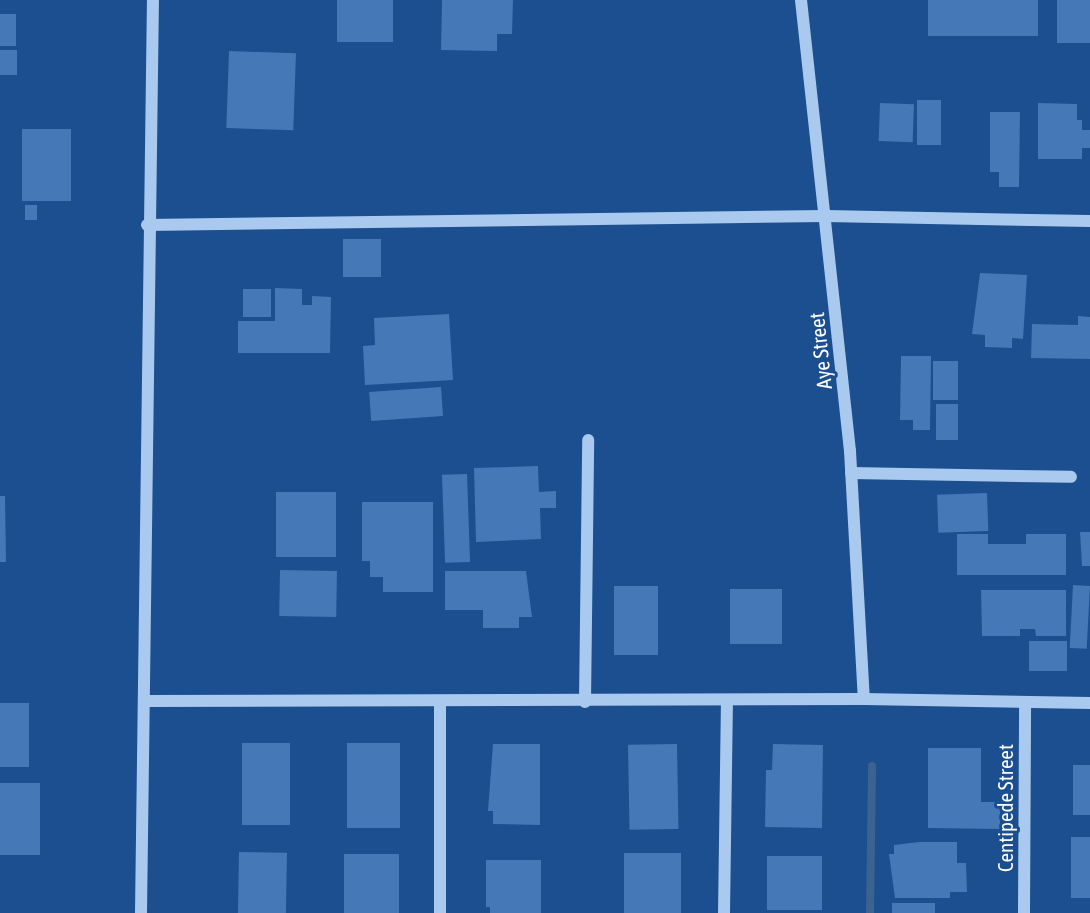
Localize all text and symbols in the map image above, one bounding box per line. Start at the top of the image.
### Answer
street label: Aye Street [803,311,837,391]
street label: Centipede Street [992,744,1018,872]

